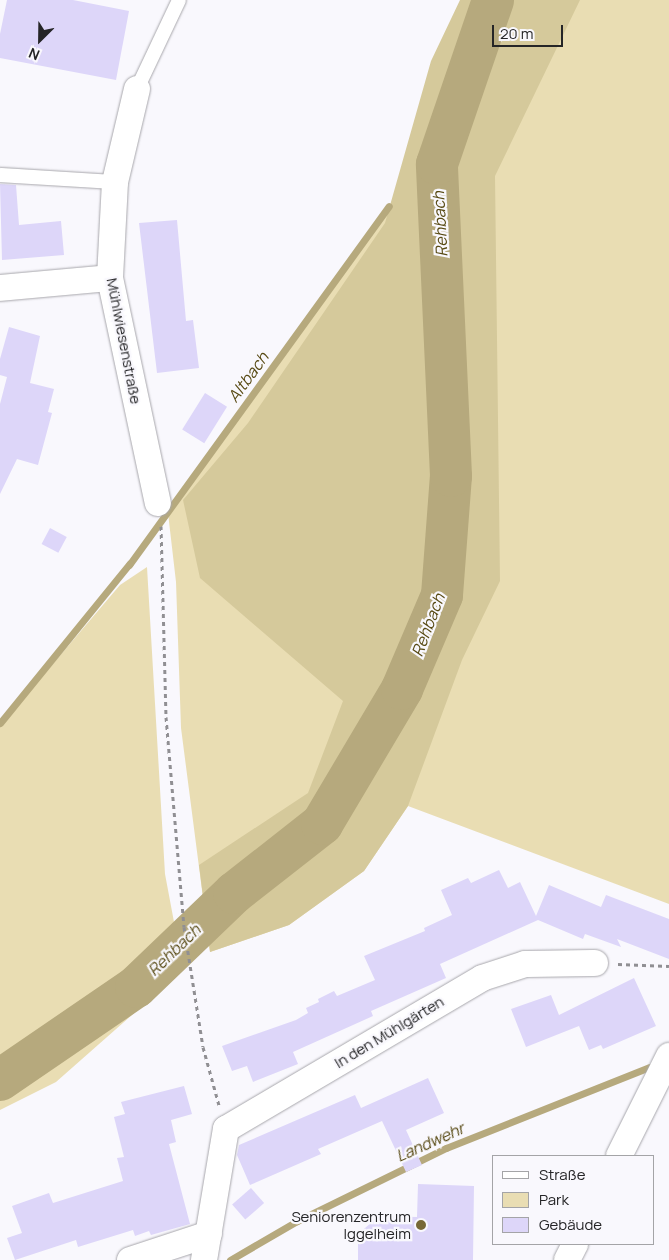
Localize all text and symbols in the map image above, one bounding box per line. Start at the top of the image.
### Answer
north arrow [15,15,65,65]
scale bar [494,15,565,47]
text: 20 m [500,23,533,44]
text: N [26,44,42,65]
water label: Rehbach [429,191,451,257]
street label: Mühlwiesenstraße [103,276,145,406]
water label: Altbach [223,348,273,406]
water label: Rehbach [407,591,449,659]
water label: Rehbach [144,920,204,980]
street label: In den Mühlgärten [331,992,447,1072]
water label: Landwehr [393,1118,467,1166]
legend [492,1155,654,1245]
text: Straße [539,1164,585,1185]
text: Park [539,1189,569,1210]
place label: Seniorenzentrum Iggelheim [291,1207,411,1242]
text: Gebäude [539,1214,602,1235]
marker: Seniorenzentrum Iggelheim [415,1219,427,1231]

